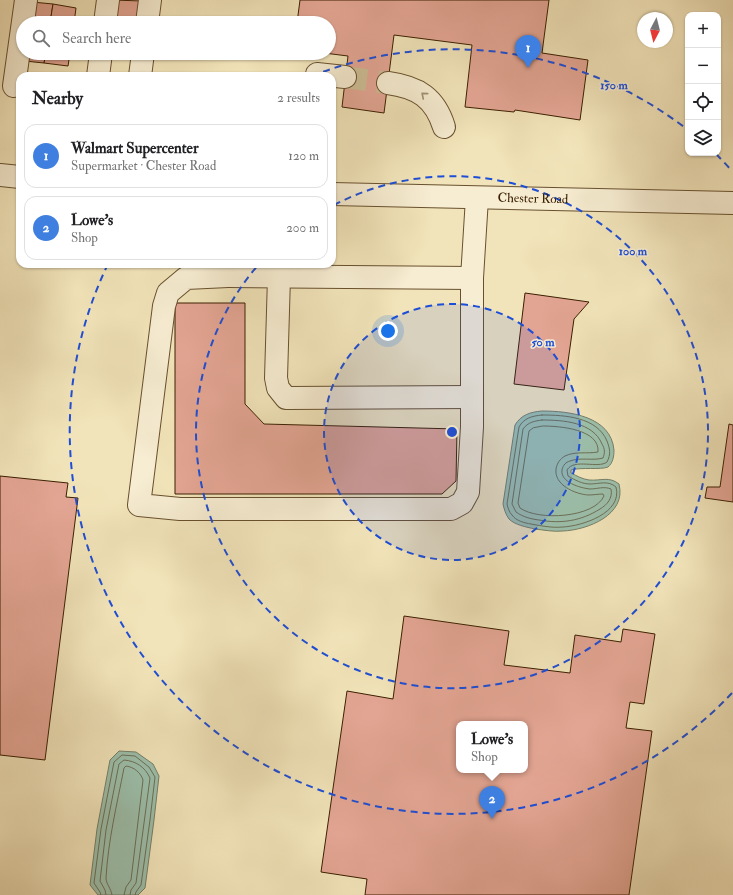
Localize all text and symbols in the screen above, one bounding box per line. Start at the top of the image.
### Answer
north arrow [637,12,673,48]
map controls [685,12,721,156]
button: + [685,12,721,48]
search box [16,16,336,60]
icon: search [30,27,52,49]
text: Search here [62,29,131,48]
pin: 1 [515,35,541,68]
button: − [685,48,721,84]
text: 150 m [600,78,628,93]
button: locate [685,84,721,120]
text: Nearby [32,88,83,109]
text: 2 results [277,90,320,106]
one-way arrow [421,93,428,100]
button: layers [685,120,721,156]
text: Walmart Supercenter [71,139,198,158]
text: 1 [44,148,48,164]
text: 120 m [288,148,319,164]
text: Supermarket · Chester Road [71,158,216,174]
street label: Chester Road [497,190,569,207]
text: Lowe's [71,211,113,230]
text: 2 [43,220,49,236]
text: 200 m [286,220,319,236]
text: Shop [71,230,98,246]
text: 100 m [619,244,648,259]
your location [378,321,398,341]
text: 50 m [531,335,555,350]
centre of rings [445,425,459,439]
popup [456,721,528,773]
text: Lowe's [471,730,513,749]
text: Shop [471,749,498,765]
pin: 2 [479,786,505,819]

